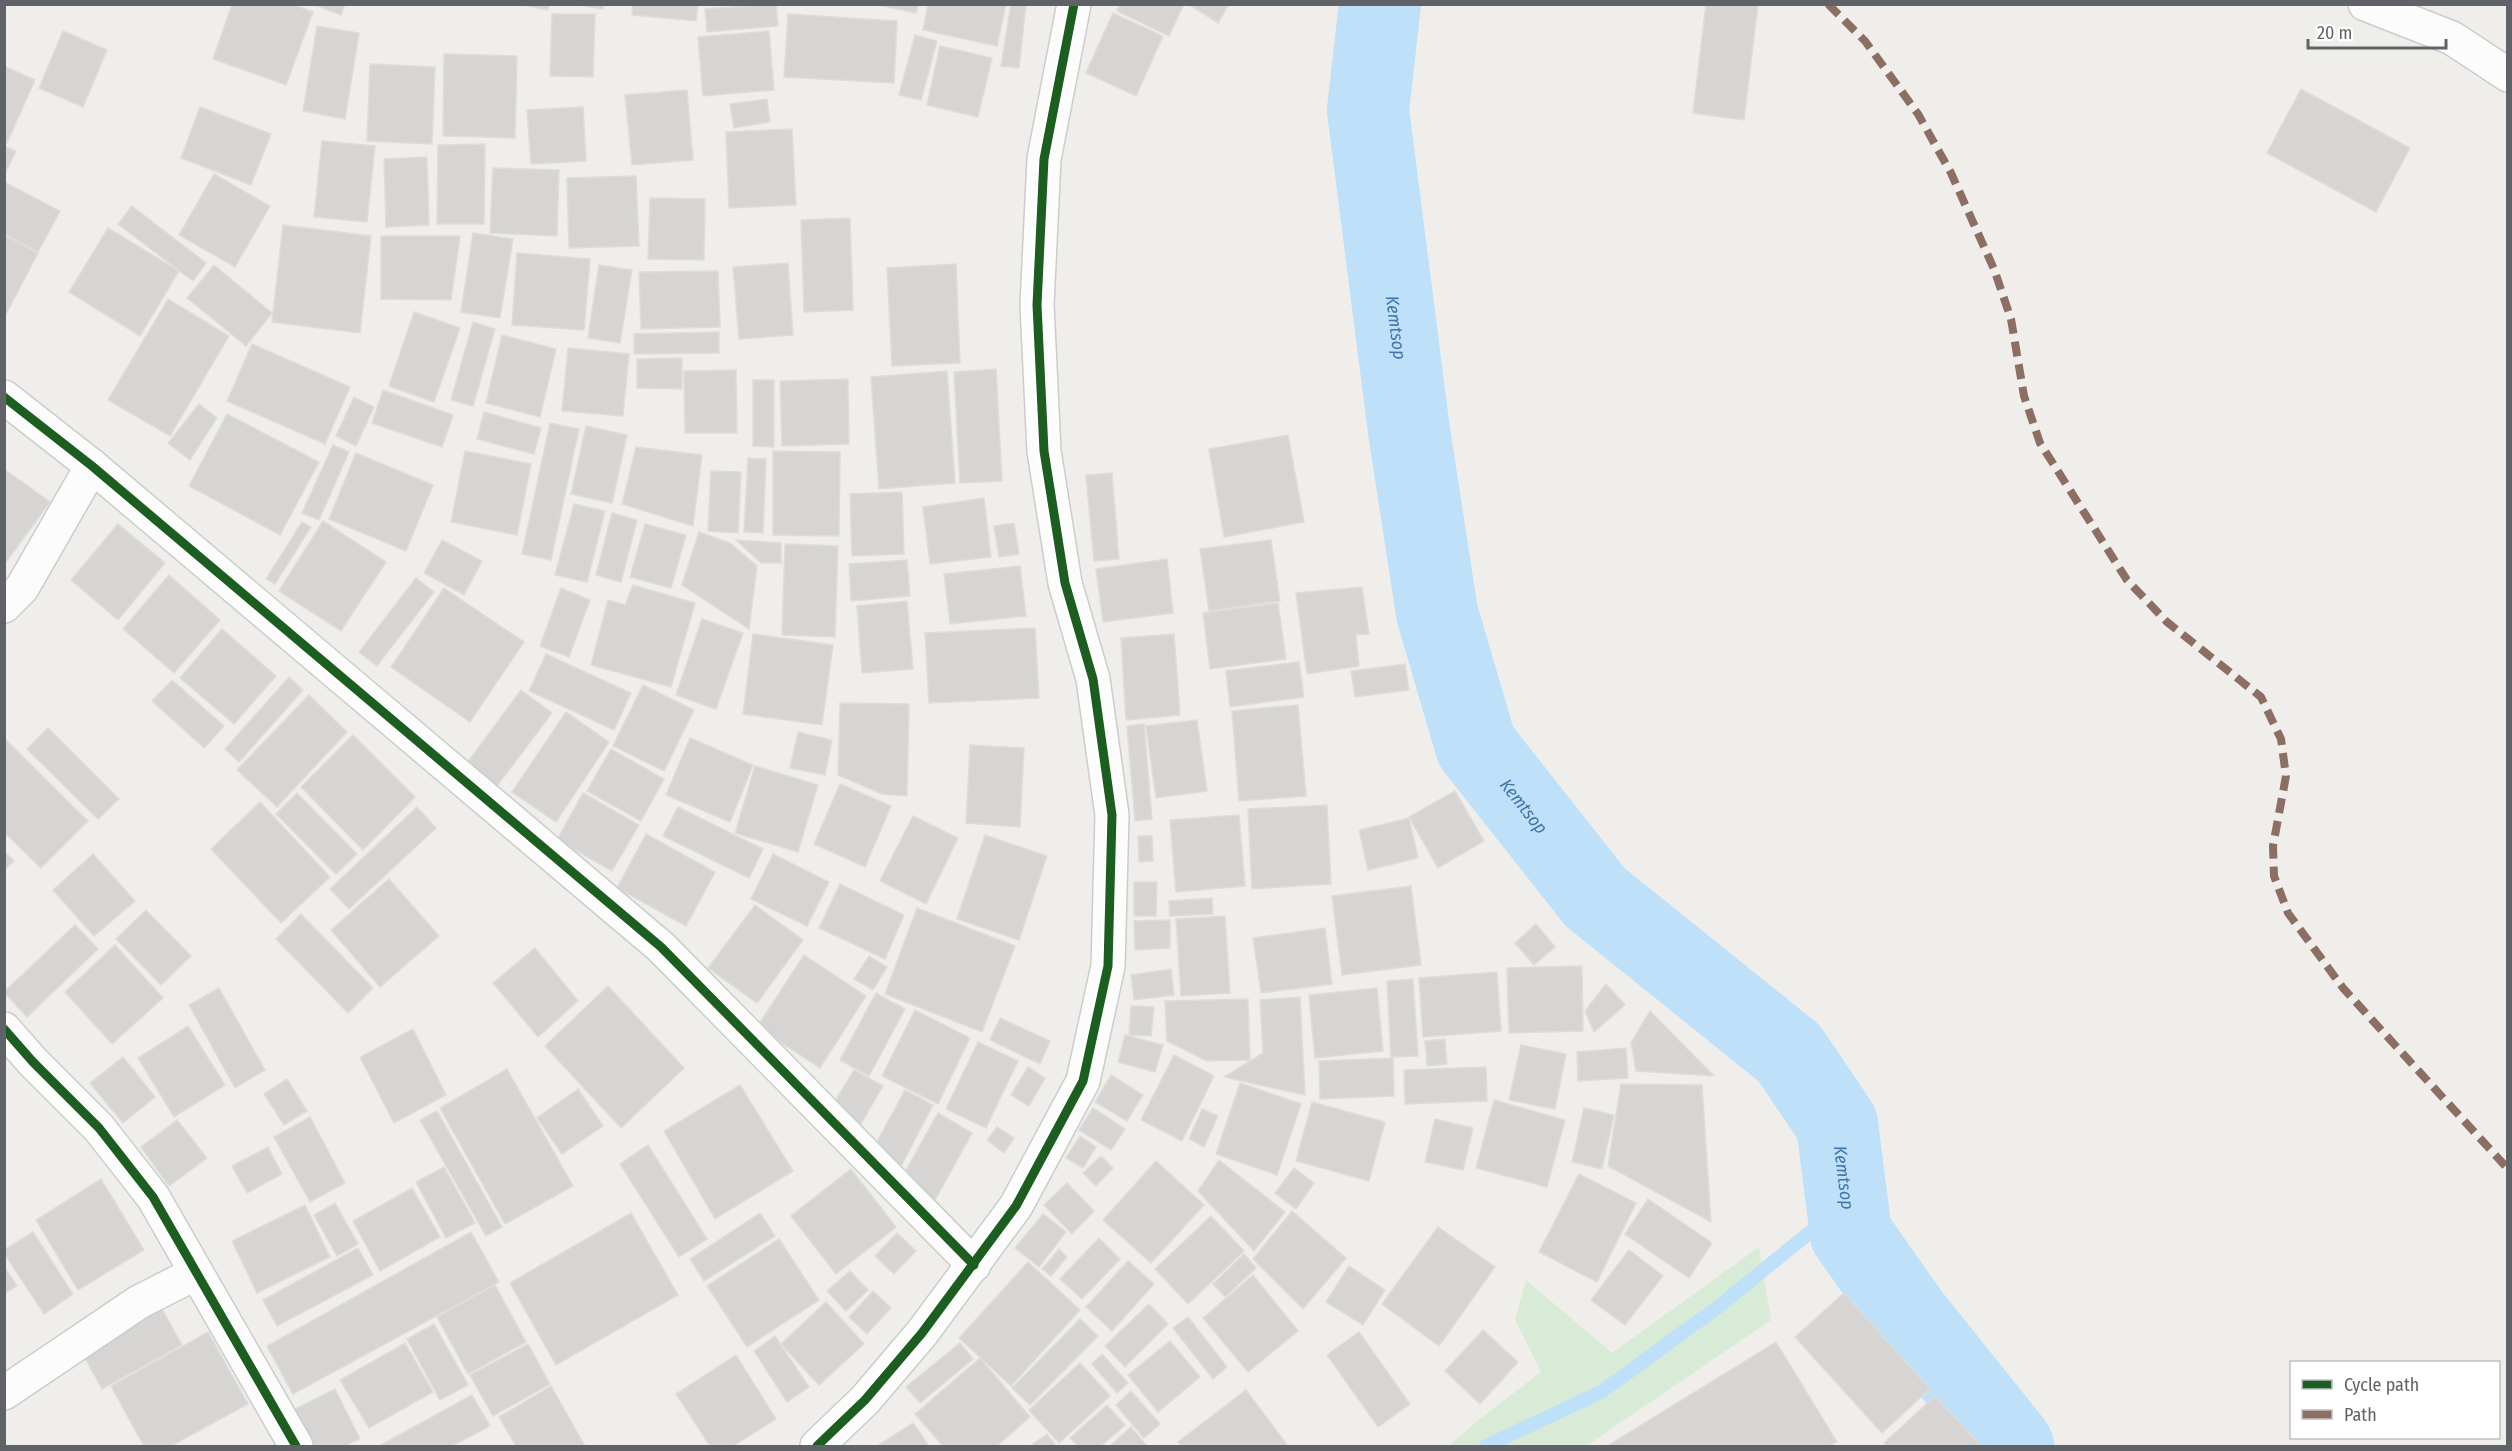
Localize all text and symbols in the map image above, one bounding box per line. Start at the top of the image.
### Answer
scale bar [2308,12,2446,50]
text: 20 m [2317,22,2352,44]
water label: Kemtsop [1381,294,1411,361]
water label: Kemtsop [1495,774,1552,838]
water label: Kemtsop [1829,1144,1859,1211]
legend [2290,1361,2500,1439]
text: Cycle path [2344,1374,2419,1396]
text: Path [2344,1404,2377,1426]

